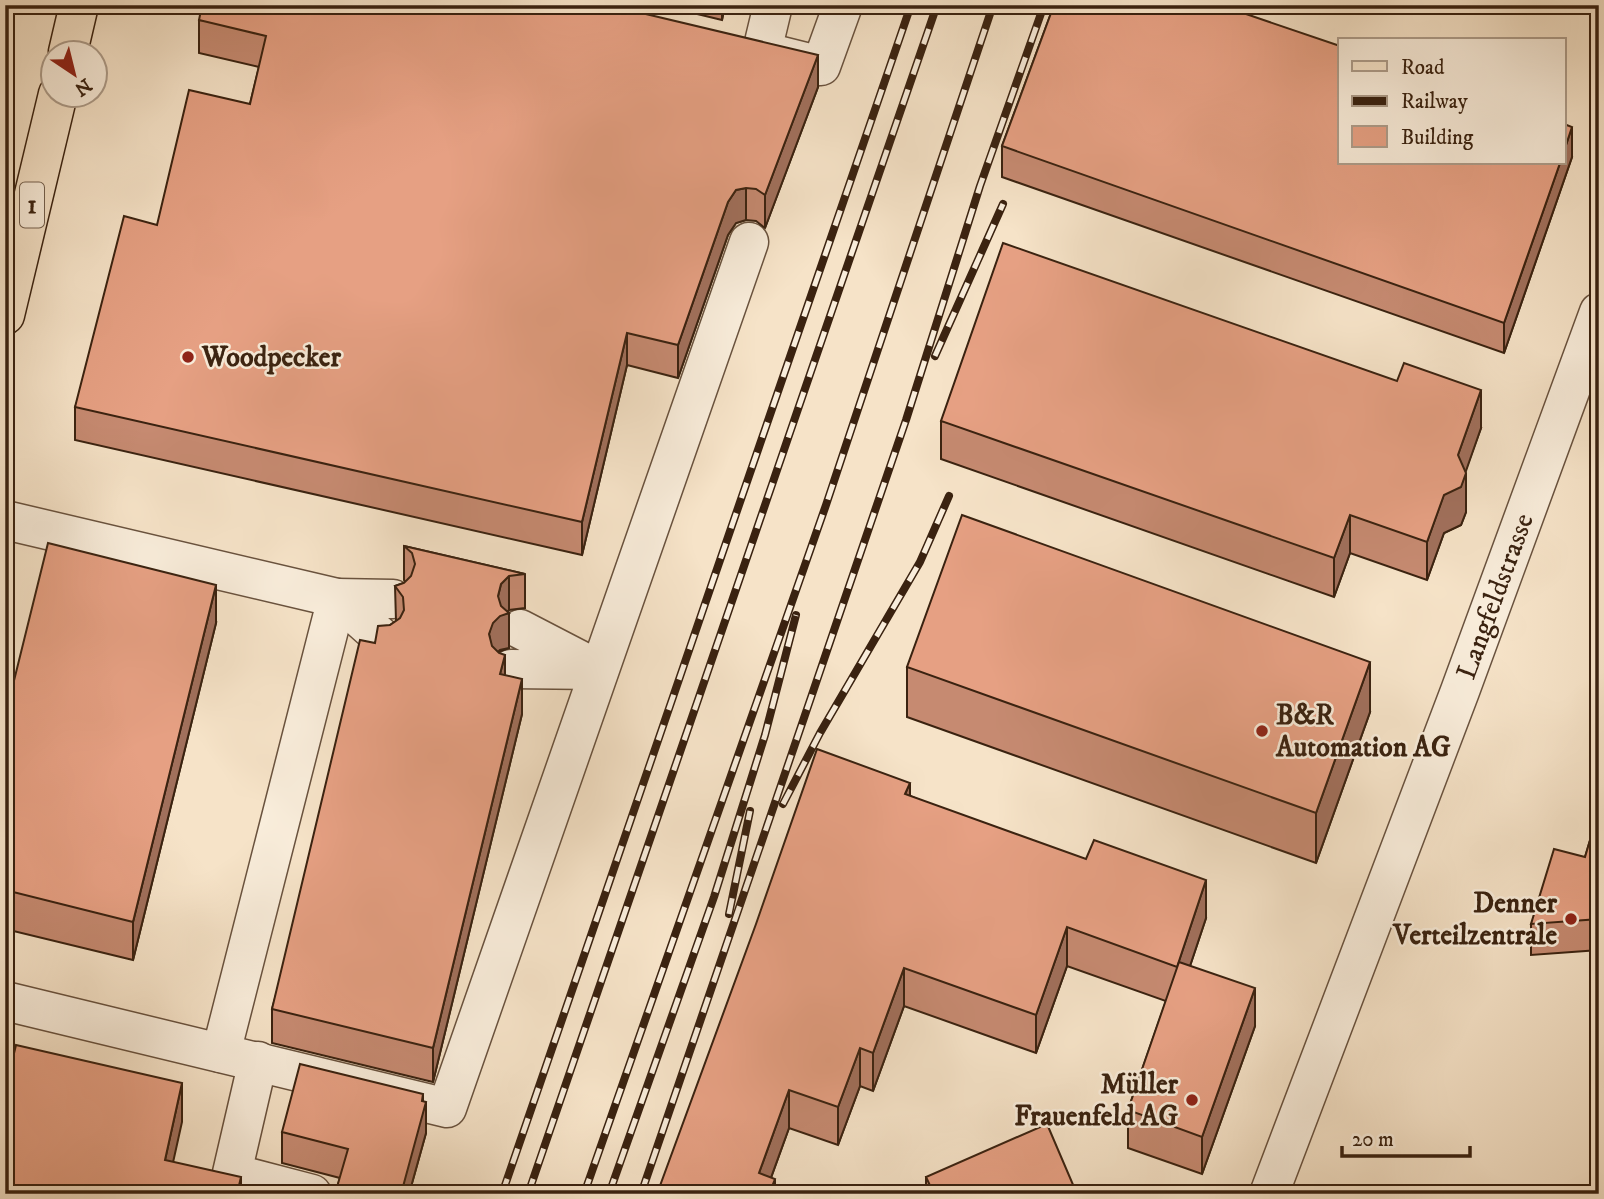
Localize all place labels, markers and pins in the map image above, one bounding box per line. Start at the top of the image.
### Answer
place label: Woodpecker [201,340,341,375]
marker: Woodpecker [180,349,196,365]
place label: B&R Automation AG [1275,698,1451,765]
marker: B&R Automation AG [1254,723,1270,739]
place label: Denner Verteilzentrale [1392,886,1558,953]
marker: Denner Verteilzentrale [1563,911,1579,927]
place label: Müller Frauenfeld AG [1014,1067,1179,1134]
marker: Müller Frauenfeld AG [1184,1092,1200,1108]

